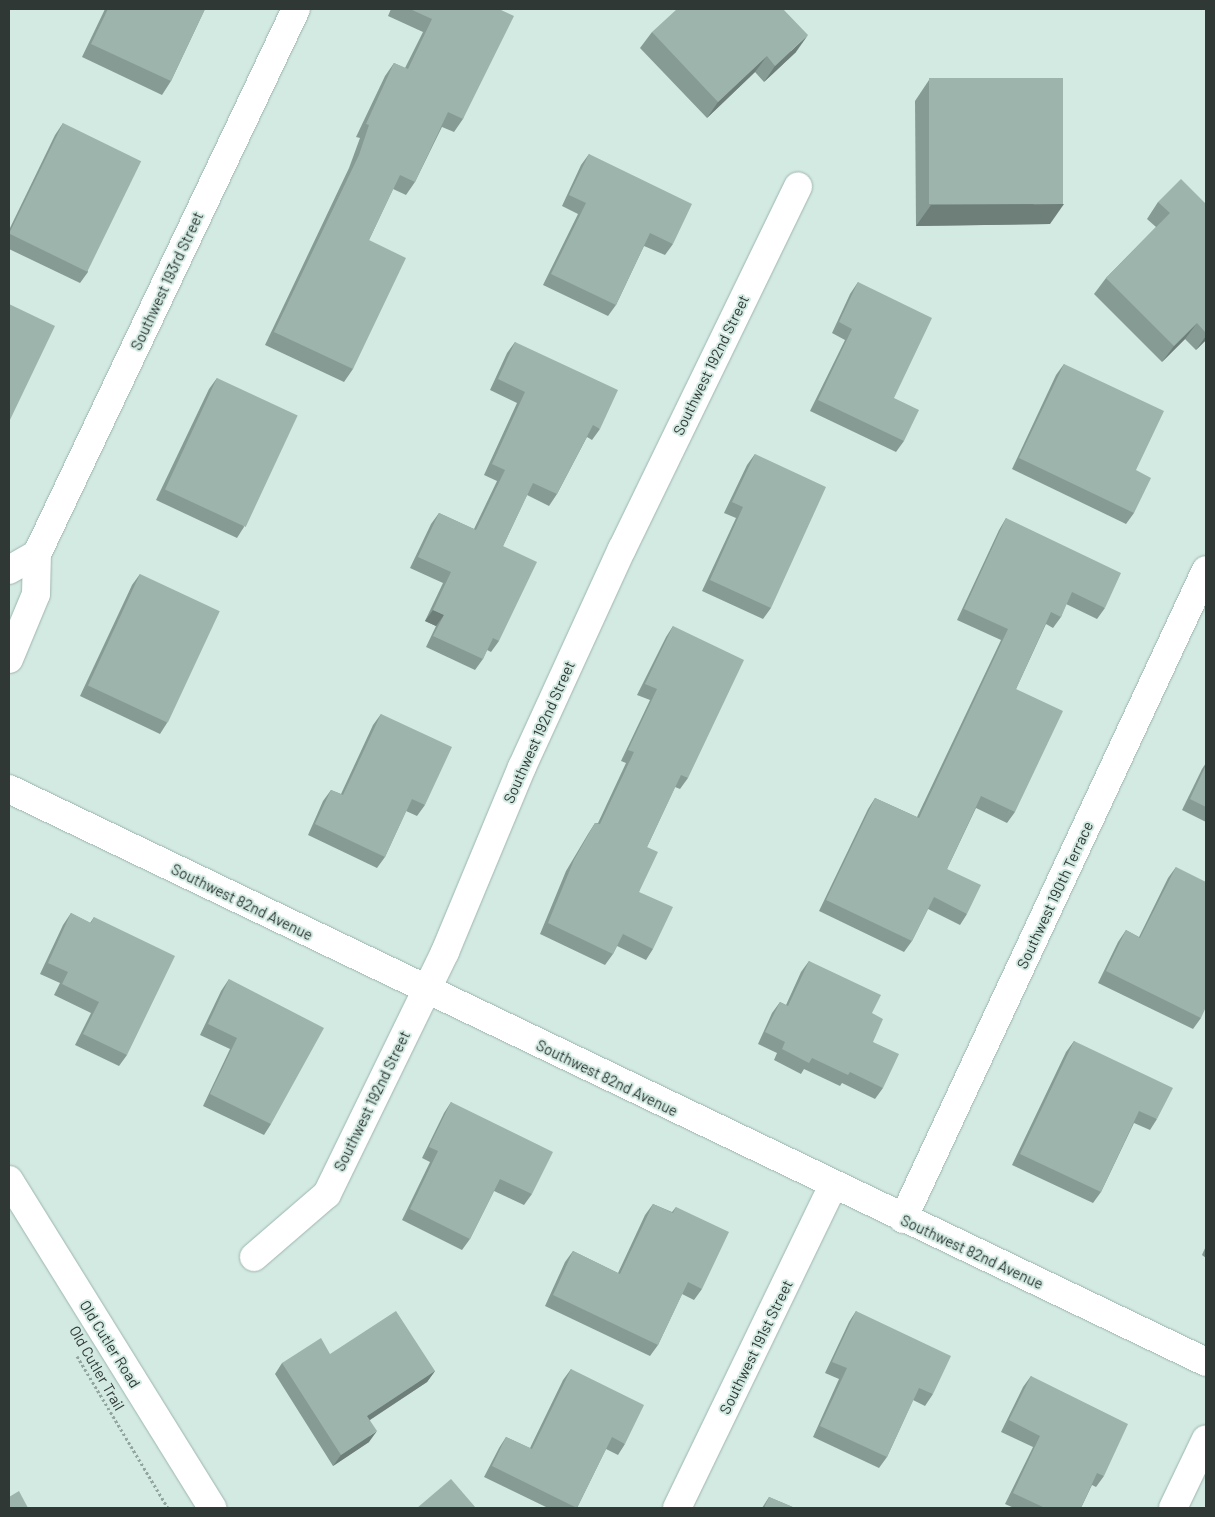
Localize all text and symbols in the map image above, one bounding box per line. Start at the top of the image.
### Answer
street label: Southwest 193rd Street [127,209,207,353]
street label: Southwest 192nd Street [669,292,753,438]
street label: Southwest 192nd Street [500,658,578,806]
street label: Southwest 190th Terrace [1013,819,1097,971]
street label: Southwest 82nd Avenue [168,860,316,944]
street label: Southwest 192nd Street [330,1028,414,1174]
street label: Southwest 82nd Avenue [533,1036,681,1120]
street label: Southwest 82nd Avenue [898,1211,1046,1293]
street label: Southwest 191st Street [716,1277,796,1417]
street label: Old Cutler Road [76,1297,144,1391]
street label: Old Cutler Trail [66,1323,128,1413]

